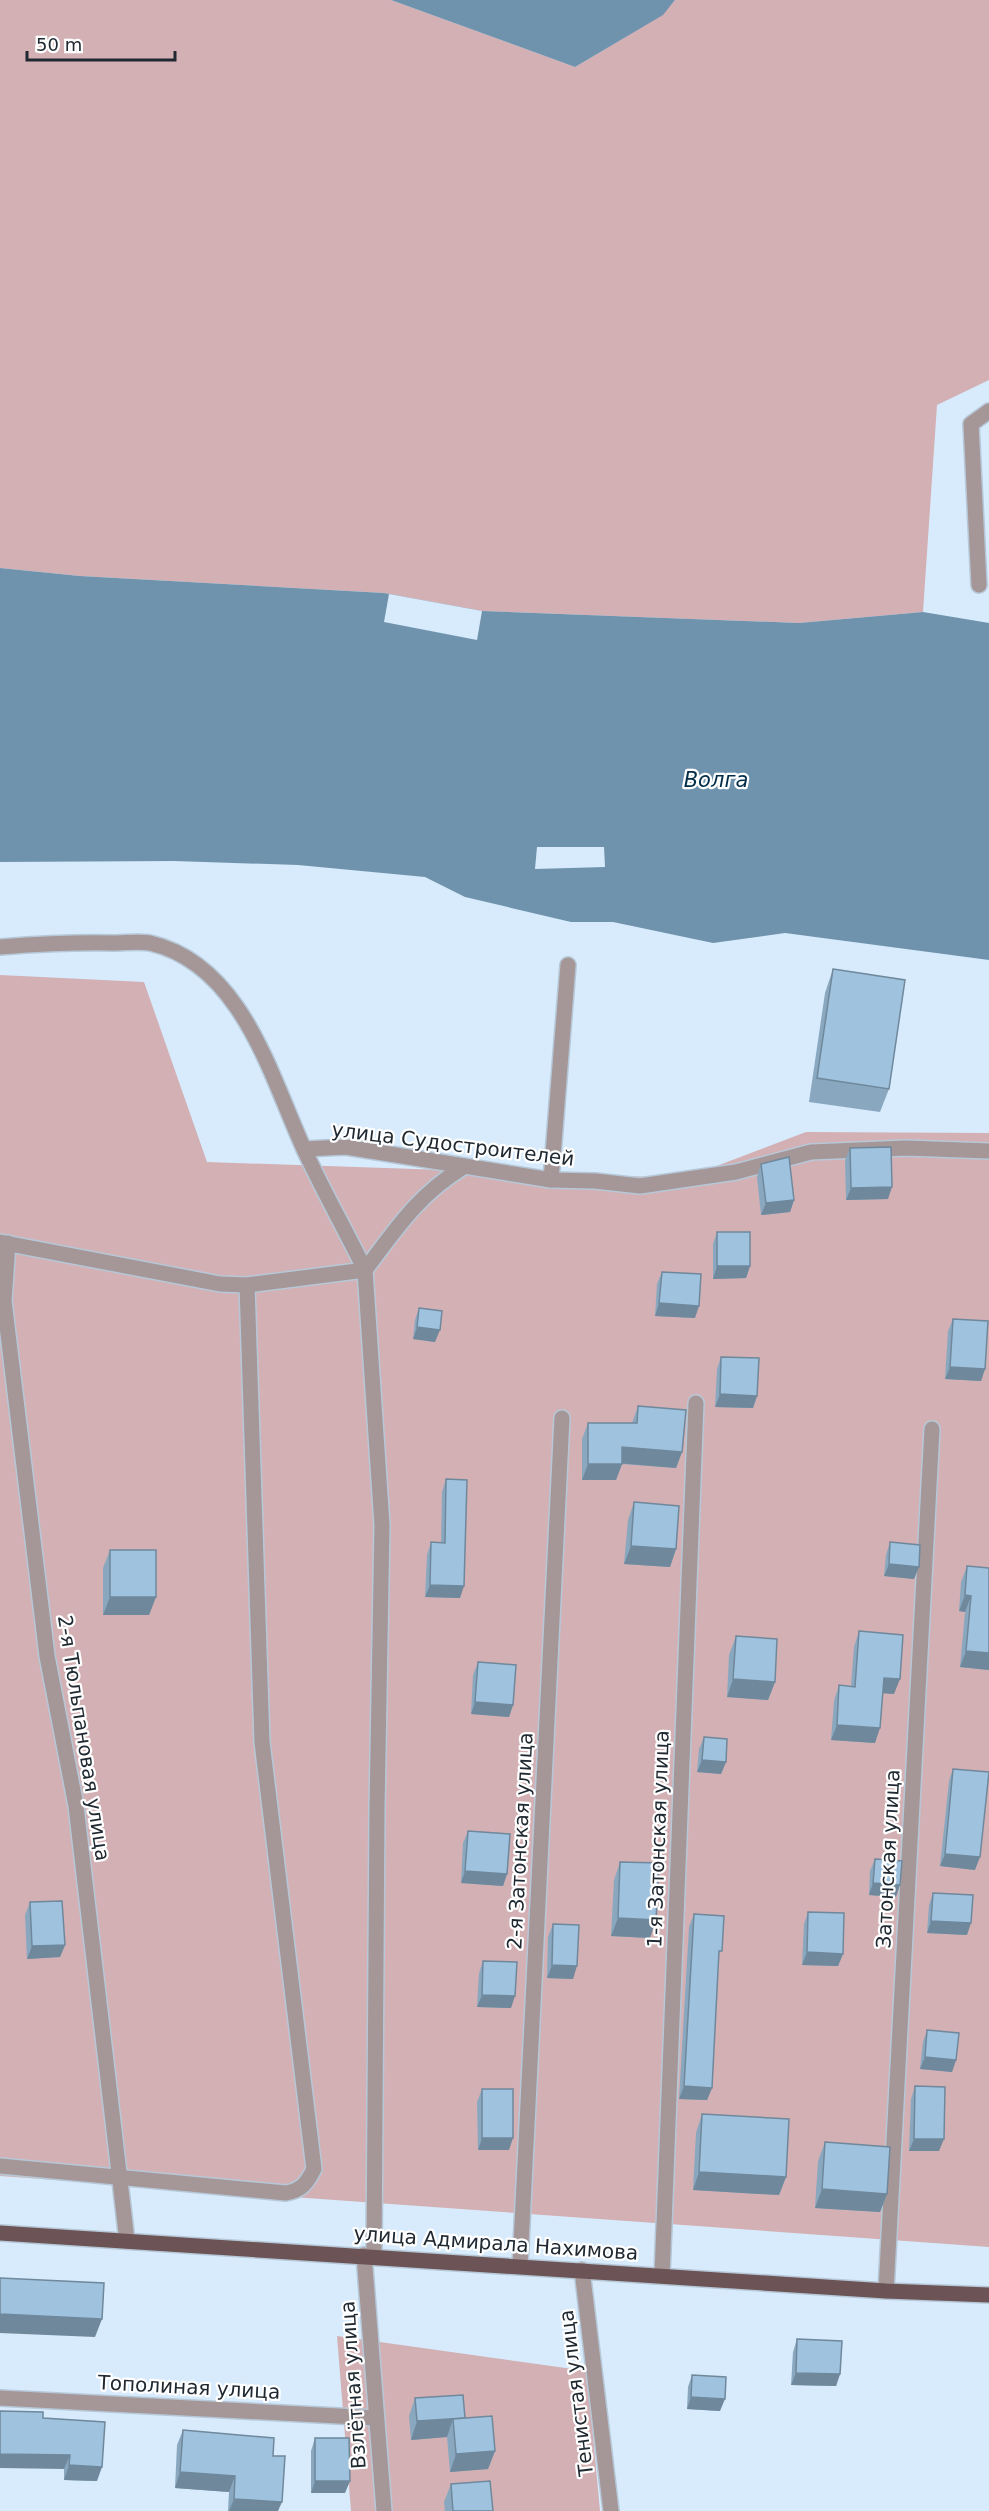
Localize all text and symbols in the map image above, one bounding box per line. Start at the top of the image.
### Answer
scale bar [27,24,176,62]
text: 50 m [36,34,82,55]
water label: Волга [684,768,748,792]
street label: улица Судостроителей [330,1117,576,1171]
street label: 2-я Тюльпановая улица [53,1613,115,1863]
street label: 1-я Затонская улица [642,1730,674,1948]
street label: 2-я Затонская улица [502,1732,538,1950]
street label: Затонская улица [871,1769,905,1949]
street label: улица Адмирала Нахимова [353,2221,639,2265]
street label: Взлётная улица [335,2300,371,2470]
street label: Тенистая улица [554,2308,598,2479]
street label: Тополиная улица [96,2370,281,2404]

